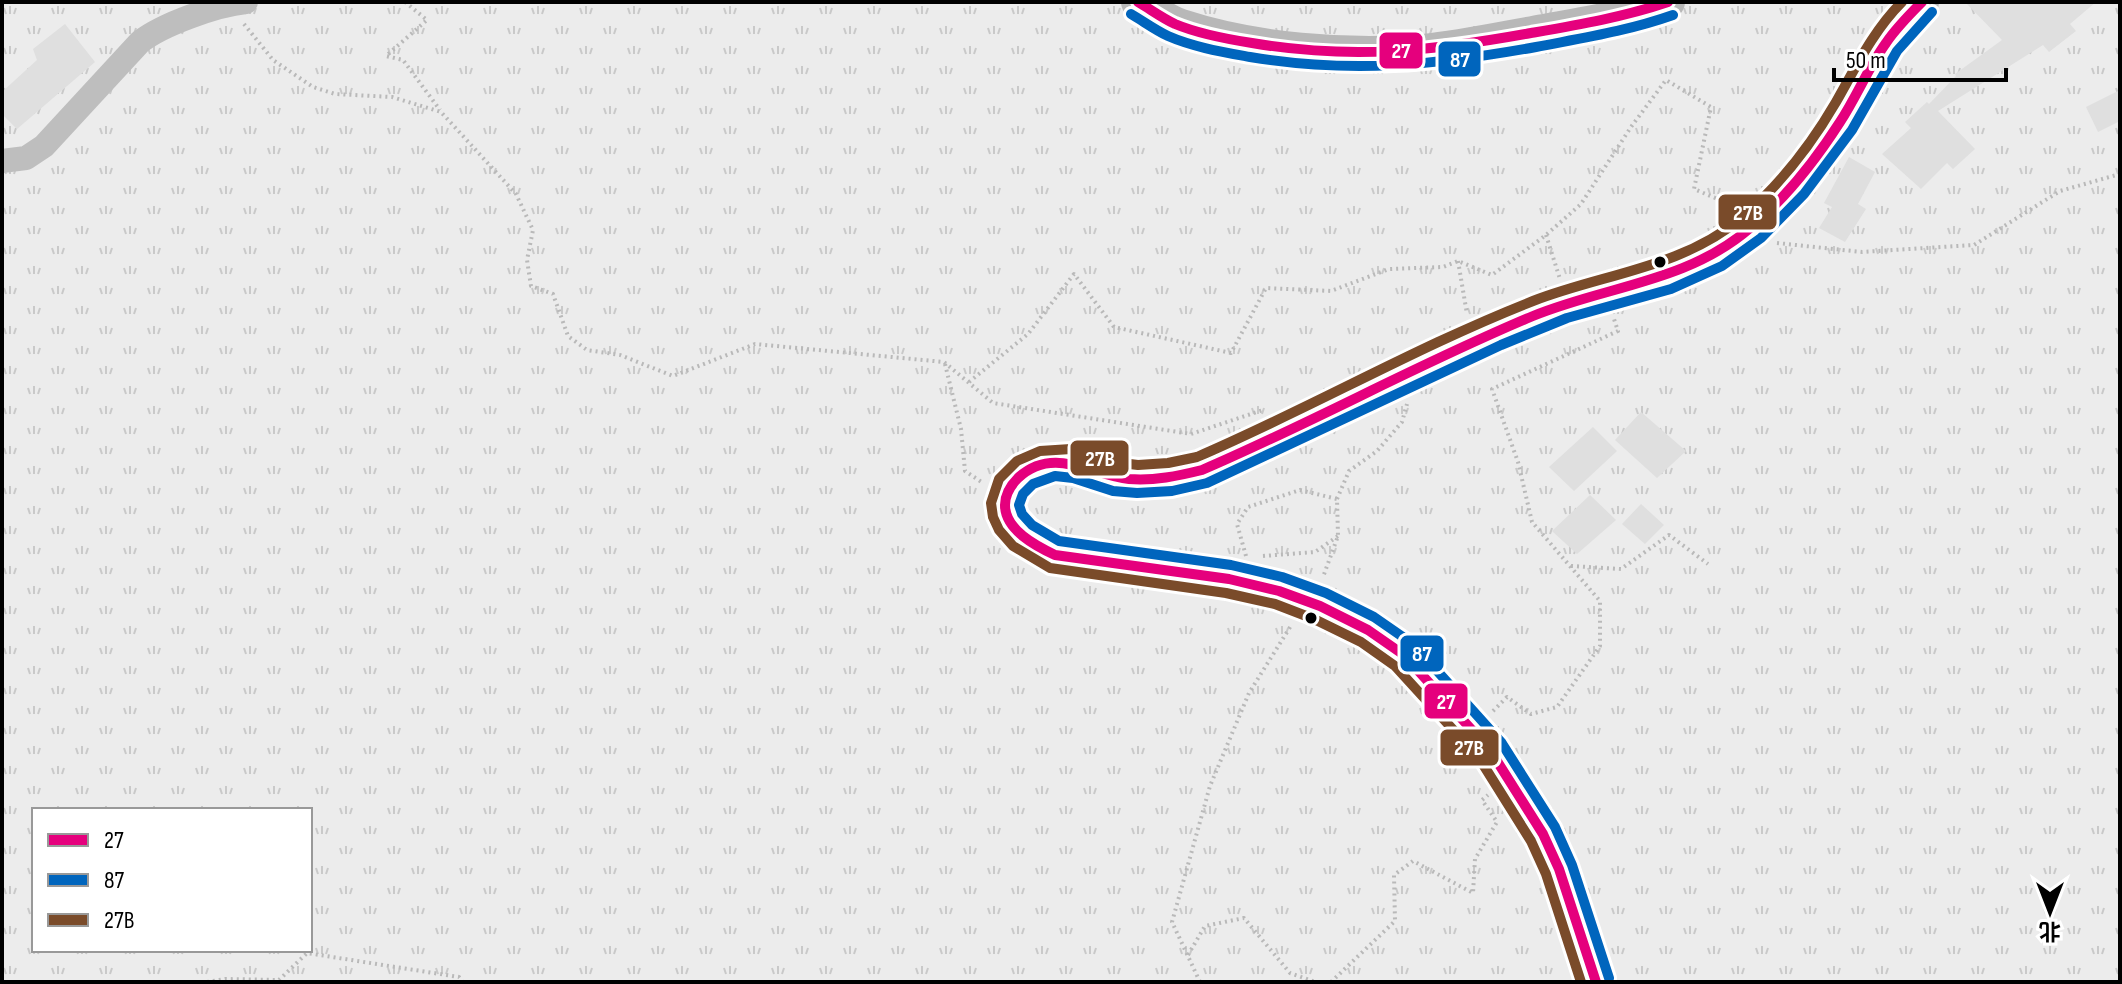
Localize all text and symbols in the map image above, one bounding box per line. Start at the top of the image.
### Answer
line badge: 27 [1378,31,1424,70]
scale bar [1834,32,2006,82]
text: 27 [1391,38,1411,65]
line badge: 87 [1437,40,1482,78]
text: 50 m [1846,46,1886,75]
text: 87 [1450,47,1470,74]
line badge: 27B [1717,193,1778,231]
text: 27B [1733,200,1763,227]
unlabelled marker [1652,254,1668,270]
line badge: 27B [1069,439,1130,477]
text: 27B [1085,446,1115,473]
unlabelled marker [1303,610,1319,626]
line badge: 87 [1399,634,1445,673]
text: 87 [1412,641,1432,668]
line badge: 27 [1423,682,1469,720]
text: 27 [1436,689,1456,716]
line badge: 27B [1439,728,1500,767]
text: 27B [1454,735,1484,762]
legend [32,808,312,952]
text: 27 [104,826,124,855]
text: 87 [104,866,124,895]
north arrow [2010,872,2090,952]
text: 27B [104,906,134,935]
text: 北 [2039,917,2061,944]

